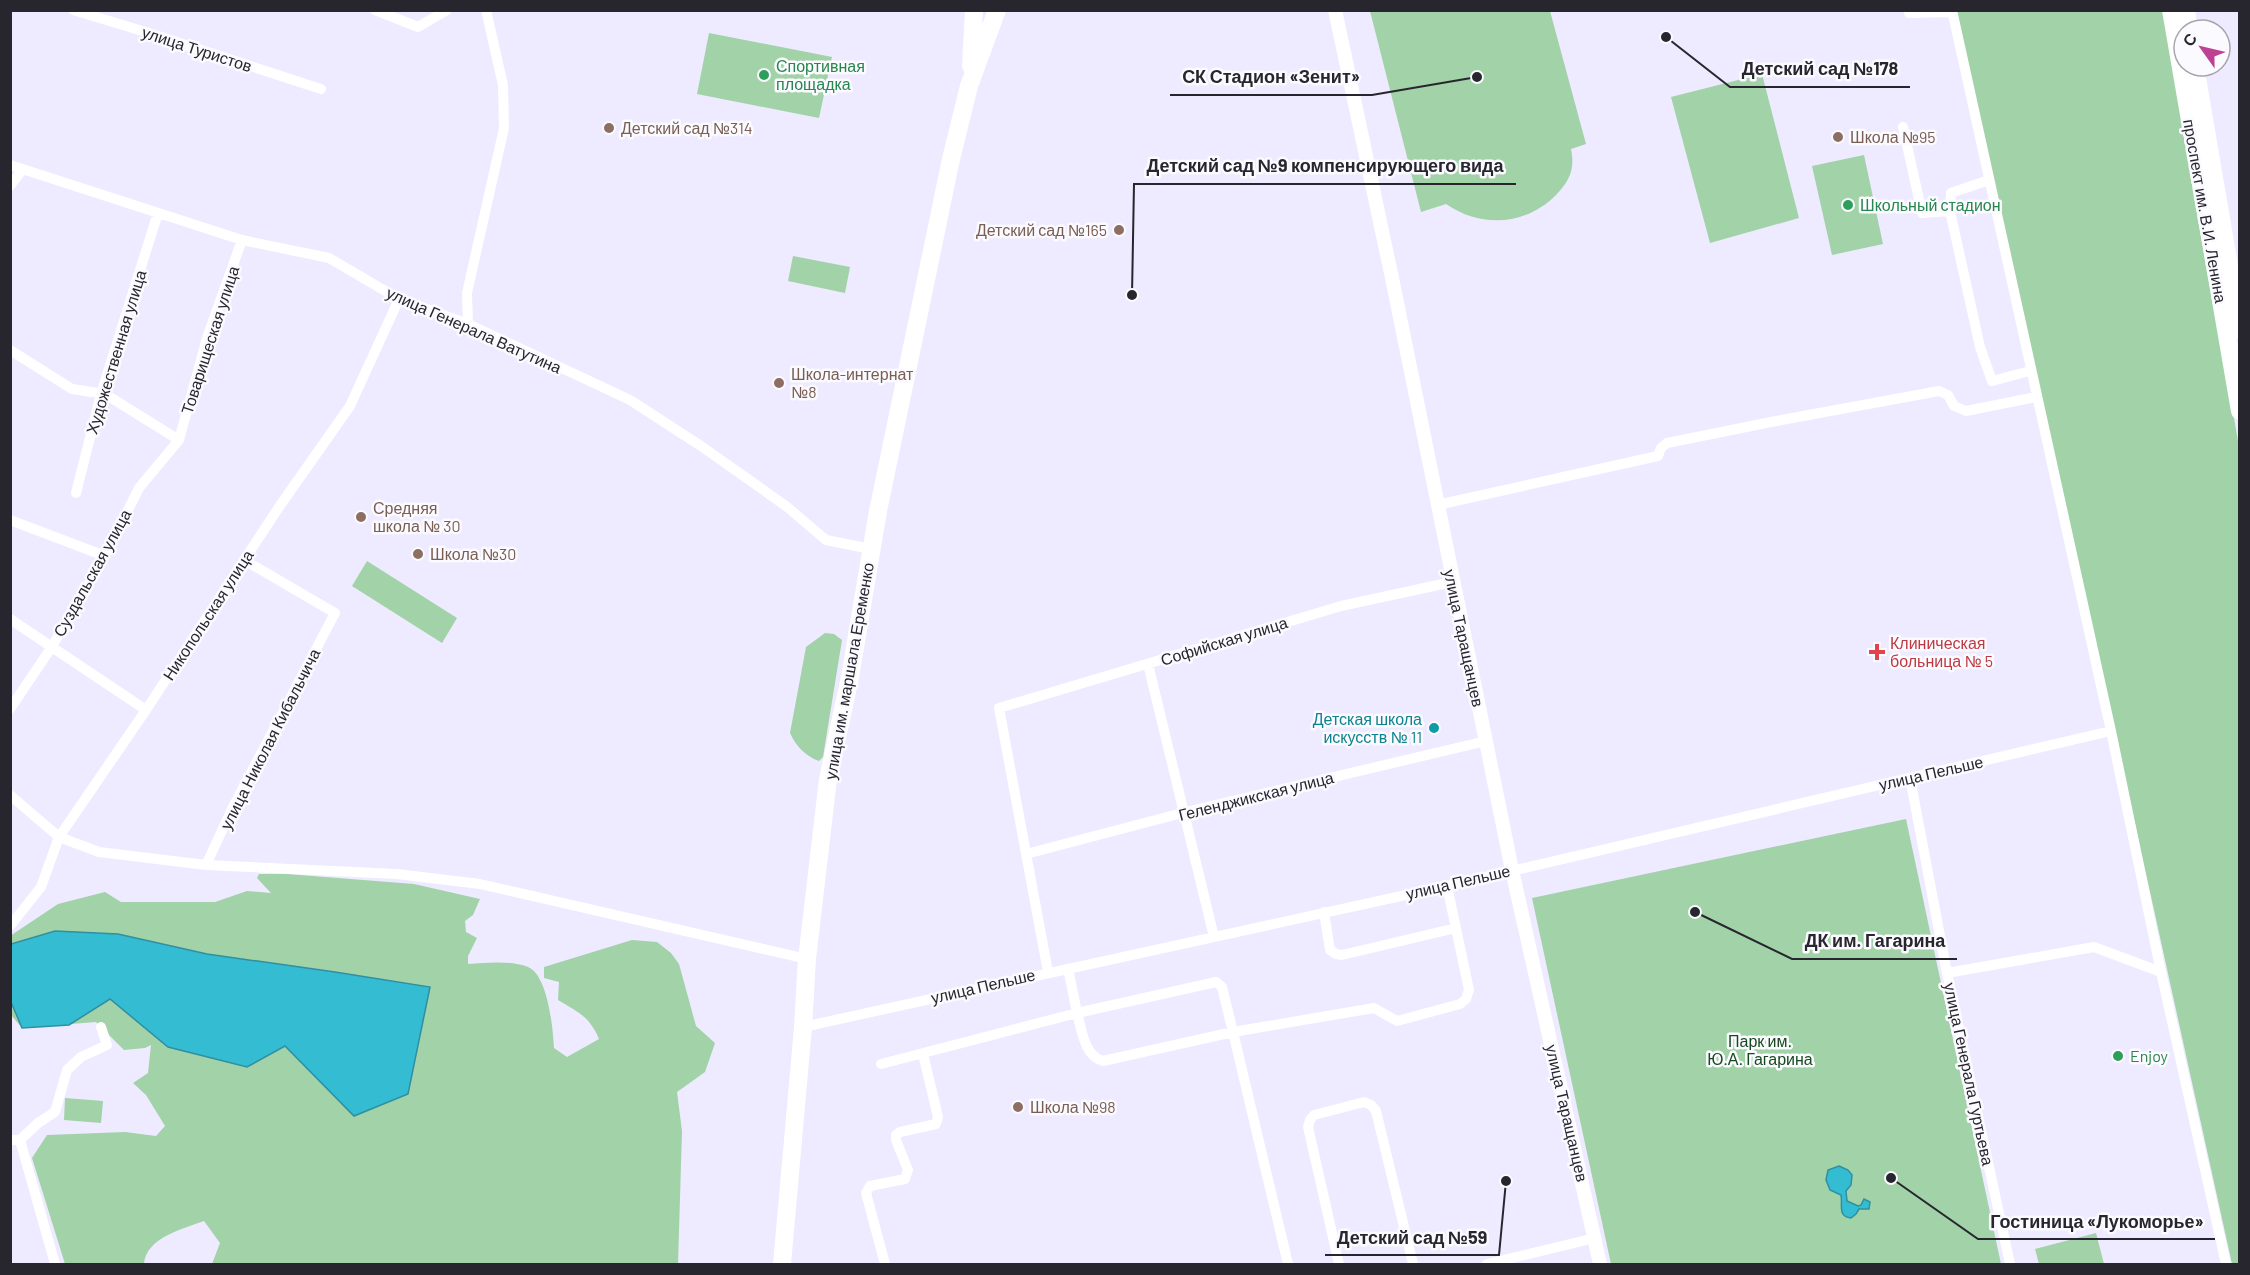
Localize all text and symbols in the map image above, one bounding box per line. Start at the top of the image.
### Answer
north arrow [2172,18,2232,78]
street label: улица Туристов [140,22,254,75]
text: С [2178,29,2201,49]
callout: Детский сад №178 [1730,51,1910,87]
place label: Спортивная площадка [776,56,865,93]
text: Детский сад №178 [1742,57,1899,79]
callout: СК Стадион «Зенит» [1170,59,1372,95]
text: СК Стадион «Зенит» [1182,65,1360,87]
marker: Спортивная площадка [757,68,771,82]
street label: проспект им. В.И. Ленина [2180,117,2231,304]
place label: Детский сад №314 [621,118,753,137]
marker: Детский сад №314 [602,121,616,135]
place label: Школа №95 [1850,127,1936,146]
marker: Школа №95 [1831,130,1845,144]
callout: Детский сад №9 компенсирующего вида [1134,148,1516,184]
text: Детский сад №9 компенсирующего вида [1146,154,1505,176]
place label: Школьный стадион [1860,195,2001,214]
marker: Школьный стадион [1841,198,1855,212]
place label: Детский сад №165 [976,220,1107,239]
marker: Детский сад №165 [1112,223,1126,237]
street label: Товарищеская улица [177,263,242,416]
street label: Художественная улица [82,268,150,436]
street label: улица Генерала Ватутина [384,282,565,377]
place label: Школа-интернат №8 [791,364,914,401]
marker: Школа-интернат №8 [772,376,786,390]
place label: Средняя школа № 30 [373,498,461,535]
street label: Суздальская улица [49,506,134,640]
marker: Средняя школа № 30 [354,510,368,524]
place label: Школа №30 [430,544,516,563]
street label: Никопольская улица [158,546,257,683]
marker: Школа №30 [411,547,425,561]
street label: улица им. маршала Еременко [820,561,877,781]
street label: улица Таращанцев [1441,567,1488,708]
street label: Софийская улица [1158,612,1290,669]
place label: Клиническая больница № 5 [1890,633,1993,670]
marker: Клиническая больница № 5 [1868,643,1886,661]
street label: улица Николая Кибальчича [216,645,324,832]
place label: Детская школа искусств № 11 [1313,709,1422,746]
marker: Детская школа искусств № 11 [1427,721,1441,735]
street label: улица Пельше [1877,751,1985,794]
street label: Геленджикская улица [1176,767,1336,824]
street label: улица Пельше [1404,860,1512,903]
callout: ДК им. Гагарина [1792,923,1957,959]
text: ДК им. Гагарина [1805,929,1946,951]
street label: улица Пельше [929,964,1037,1007]
street label: улица Генерала Гуртьева [1941,981,1998,1167]
park label: Парк им. Ю.А. Гагарина [1707,1031,1813,1068]
street label: улица Таращанцев [1542,1042,1593,1183]
place label: Enjoy [2130,1046,2169,1065]
marker: Enjoy [2111,1049,2125,1063]
place label: Школа №98 [1030,1097,1116,1116]
marker: Школа №98 [1011,1100,1025,1114]
callout: Гостиница «Лукоморье» [1978,1203,2215,1239]
text: Гостиница «Лукоморье» [1990,1210,2204,1232]
callout: Детский сад №59 [1325,1219,1499,1255]
text: Детский сад №59 [1337,1226,1487,1248]

